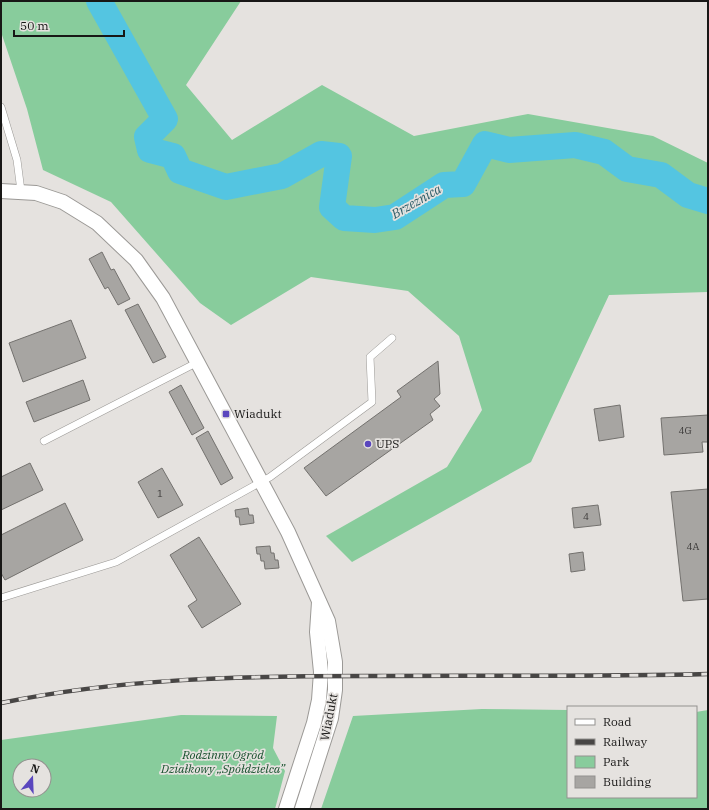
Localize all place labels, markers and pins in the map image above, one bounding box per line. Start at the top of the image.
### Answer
place label: Wiadukt [234,406,282,421]
marker: Wiadukt [221,409,231,419]
place label: UPS [376,436,399,451]
marker: UPS [363,439,373,449]

